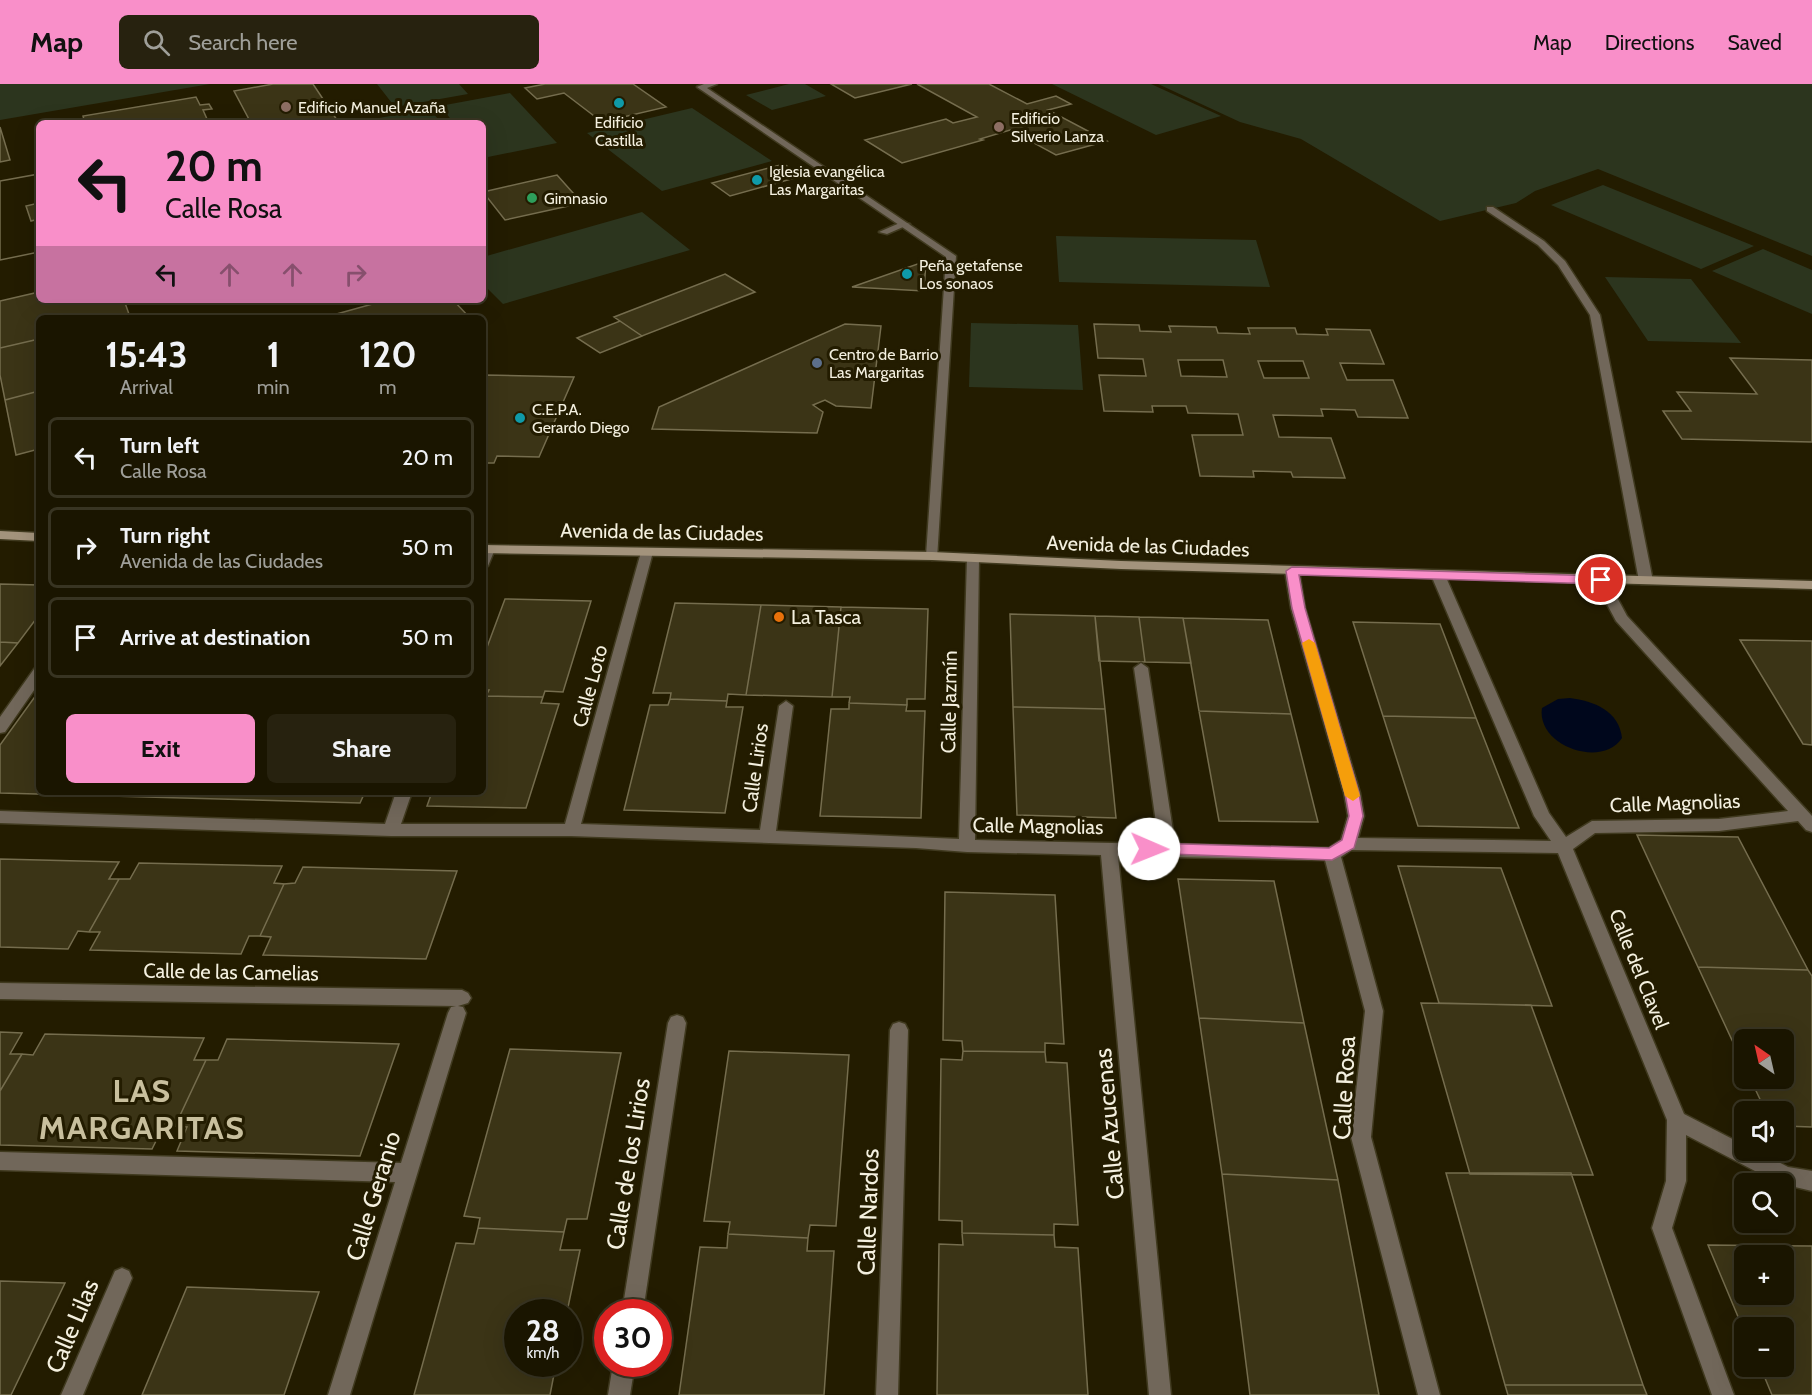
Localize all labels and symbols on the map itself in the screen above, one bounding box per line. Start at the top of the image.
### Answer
marker: Edificio Castilla [612,96,626,110]
place label: Edificio Manuel Azaña [298,98,446,117]
marker: Edificio Manuel Azaña [279,100,293,114]
place label: Edificio Silverio Lanza [1011,109,1104,146]
place label: Edificio Castilla [594,113,644,150]
marker: Edificio Silverio Lanza [992,120,1006,134]
place label: Iglesia evangélica Las Margaritas [769,162,885,199]
marker: Iglesia evangélica Las Margaritas [750,173,764,187]
place label: Gimnasio [544,189,608,208]
marker: Gimnasio [525,191,539,205]
place label: Peña getafense Los sonaos [919,256,1023,293]
marker: Peña getafense Los sonaos [900,267,914,281]
place label: Centro de Barrio Las Margaritas [829,345,939,382]
marker: Centro de Barrio Las Margaritas [810,356,824,370]
place label: C.E.P.A. Gerardo Diego [532,400,630,437]
marker: C.E.P.A. Gerardo Diego [513,411,527,425]
street label: Avenida de las Ciudades [560,518,764,546]
street label: Avenida de las Ciudades [1046,530,1250,562]
pin [1575,554,1626,605]
place label: La Tasca [791,605,862,629]
marker: La Tasca [772,610,786,624]
street label: Calle Loto [567,642,613,730]
street label: Calle Jazmín [936,650,962,754]
street label: Calle Lirios [737,722,773,814]
street label: Calle Magnolias [1609,789,1741,817]
street label: Calle Magnolias [972,813,1104,839]
position arrow [1117,817,1181,881]
street label: Calle del Clavel [1604,905,1674,1033]
street label: Calle de las Camelias [143,958,319,986]
north arrow [1734,1029,1794,1089]
street label: Calle Rosa [1327,1035,1361,1141]
street label: Calle Azucenas [1088,1047,1130,1201]
district label: LAS MARGARITAS [39,1071,245,1147]
street label: Calle de los Lirios [600,1076,656,1252]
street label: Calle Geranio [340,1128,406,1264]
street label: Calle Nardos [851,1148,885,1276]
street label: Calle Lilas [39,1275,105,1377]
speed limit sign: 30 [594,1299,672,1377]

